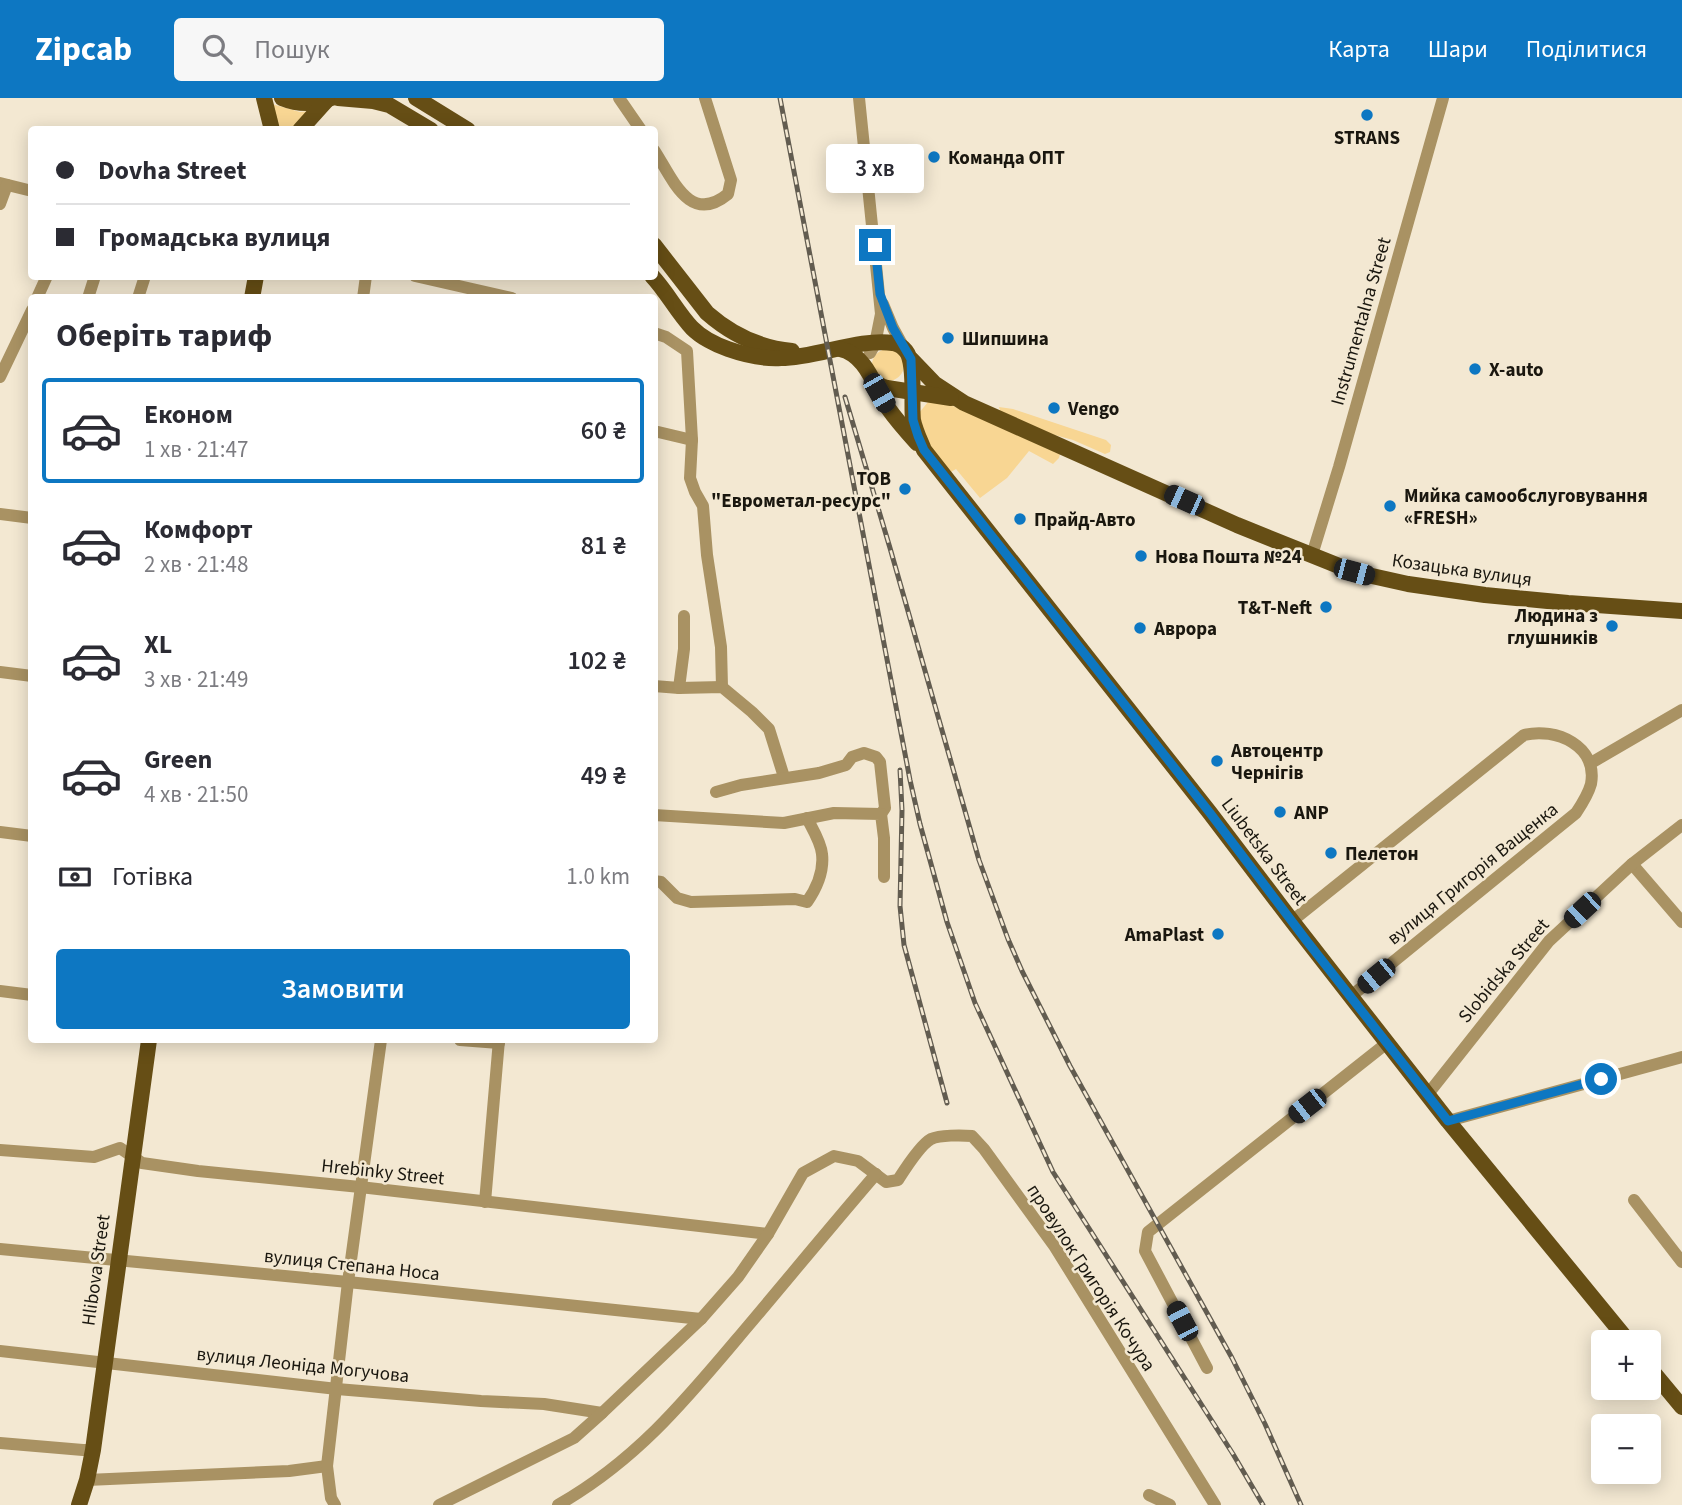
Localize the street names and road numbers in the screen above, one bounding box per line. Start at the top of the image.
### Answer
street label: Instrumentalna Street [1325,234,1399,409]
street label: Козацька вулиця [1390,547,1534,594]
street label: Liubetska Street [1214,793,1314,912]
street label: вулиця Григорія Ващенка [1382,797,1564,952]
street label: Slobidska Street [1452,912,1556,1029]
street label: Hrebinky Street [320,1153,446,1192]
street label: провулок Григорія Кочура [1020,1179,1162,1377]
street label: Hlibova Street [75,1212,118,1328]
street label: вулиця Степана Носа [263,1243,441,1288]
street label: вулиця Леоніда Могучова [195,1341,411,1390]

